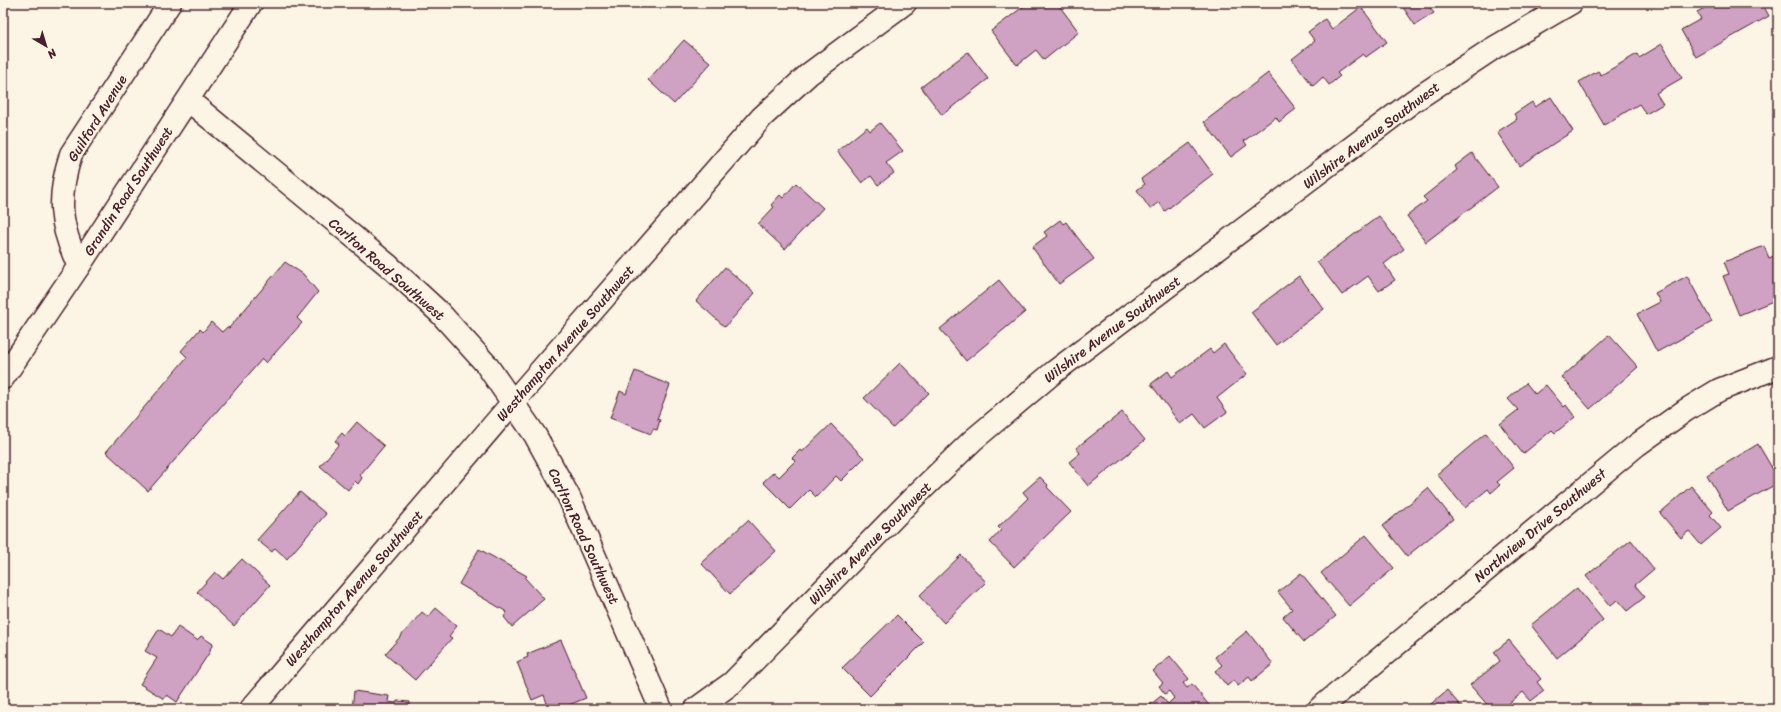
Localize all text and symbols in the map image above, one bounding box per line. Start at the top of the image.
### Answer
north arrow [26,26,66,66]
text: N [43,43,61,64]
street label: Guilford Avenue [61,70,134,167]
street label: Wilshire Avenue Southwest [1297,75,1445,196]
street label: Grandin Road Southwest [77,122,180,261]
street label: Carlton Road Southwest [323,211,451,327]
street label: Westhampton Avenue Southwest [490,259,641,427]
street label: Wilshire Avenue Southwest [1038,269,1186,390]
street label: Northview Drive Southwest [1468,461,1614,589]
street label: Carlton Road Southwest [541,464,626,609]
street label: Wilshire Avenue Southwest [803,476,938,611]
street label: Westhampton Avenue Southwest [279,504,430,672]

